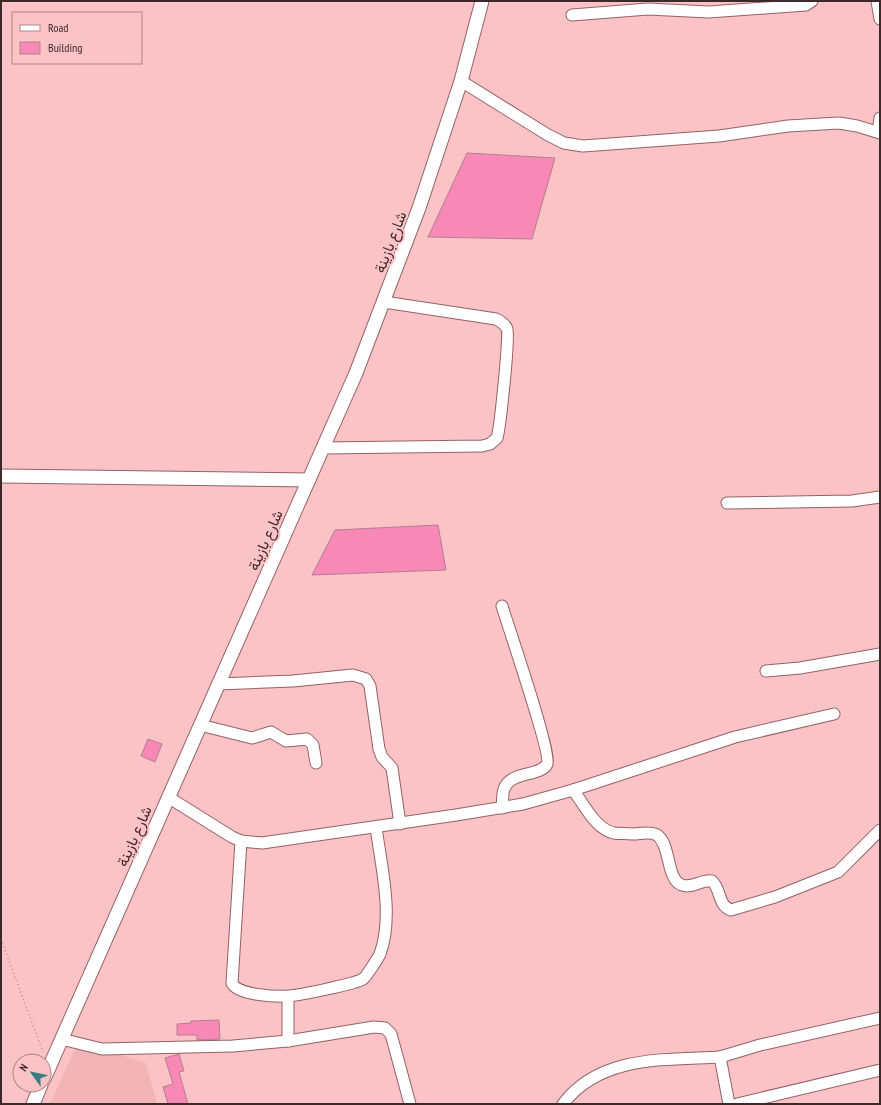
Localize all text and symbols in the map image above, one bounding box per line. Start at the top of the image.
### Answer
legend [12,12,142,64]
text: Road [48,20,68,35]
text: Building [48,40,83,55]
street label: شارع بازينة [370,208,412,276]
street label: شارع بازينة [243,507,289,574]
street label: شارع بازينة [112,803,158,870]
north arrow [12,1053,52,1093]
text: N [16,1061,31,1074]

